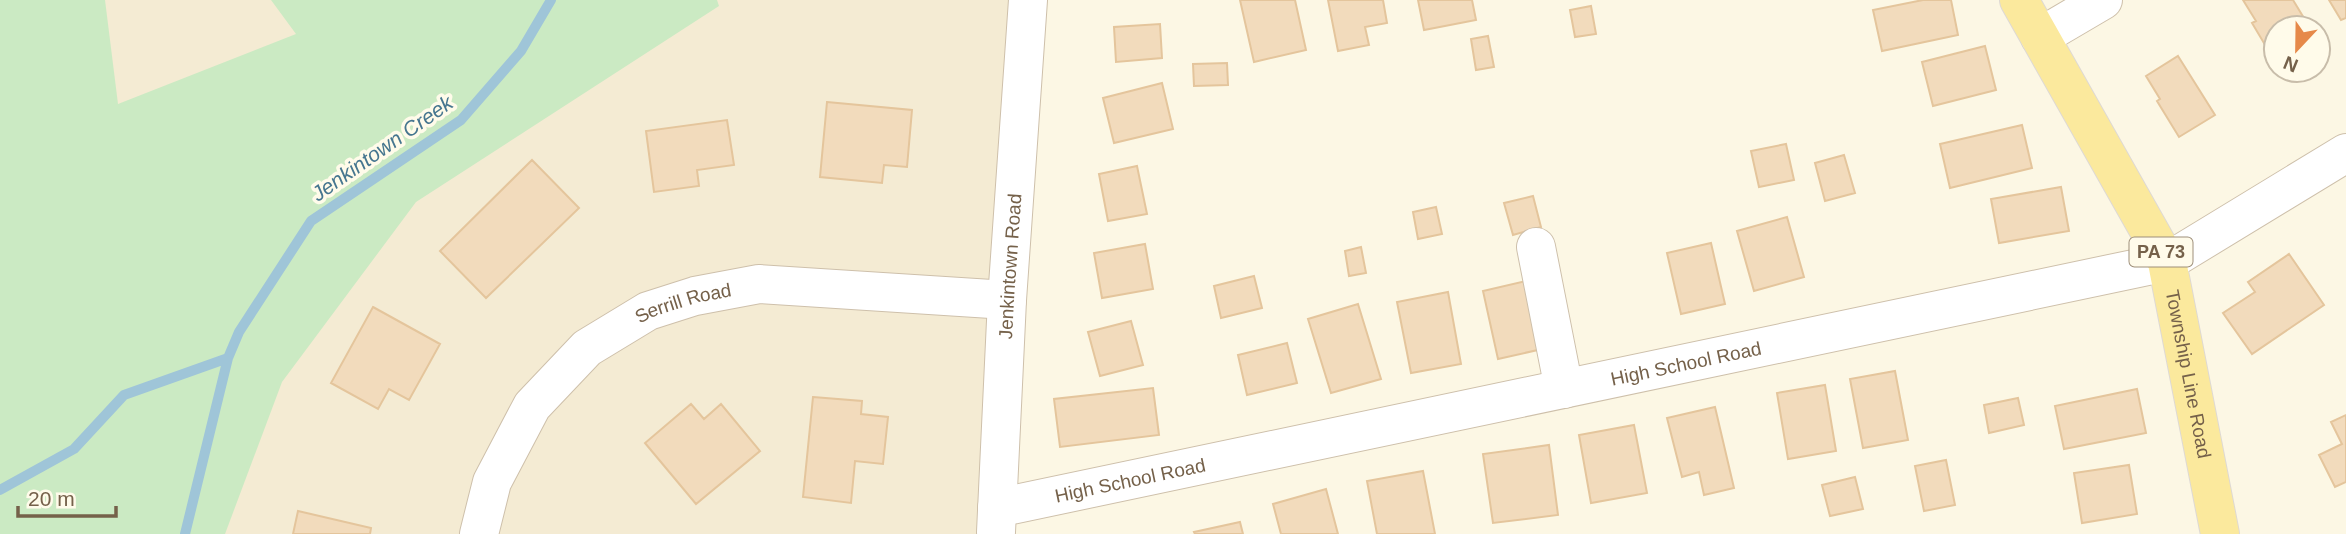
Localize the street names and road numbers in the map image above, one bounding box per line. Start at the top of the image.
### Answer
street label: Jenkintown Road [995,193,1025,340]
road number: PA 73 [2130,238,2192,266]
street label: Serrill Road [631,279,733,327]
street label: Township Line Road [2162,288,2216,460]
street label: High School Road [1609,337,1763,389]
street label: High School Road [1053,454,1207,506]

